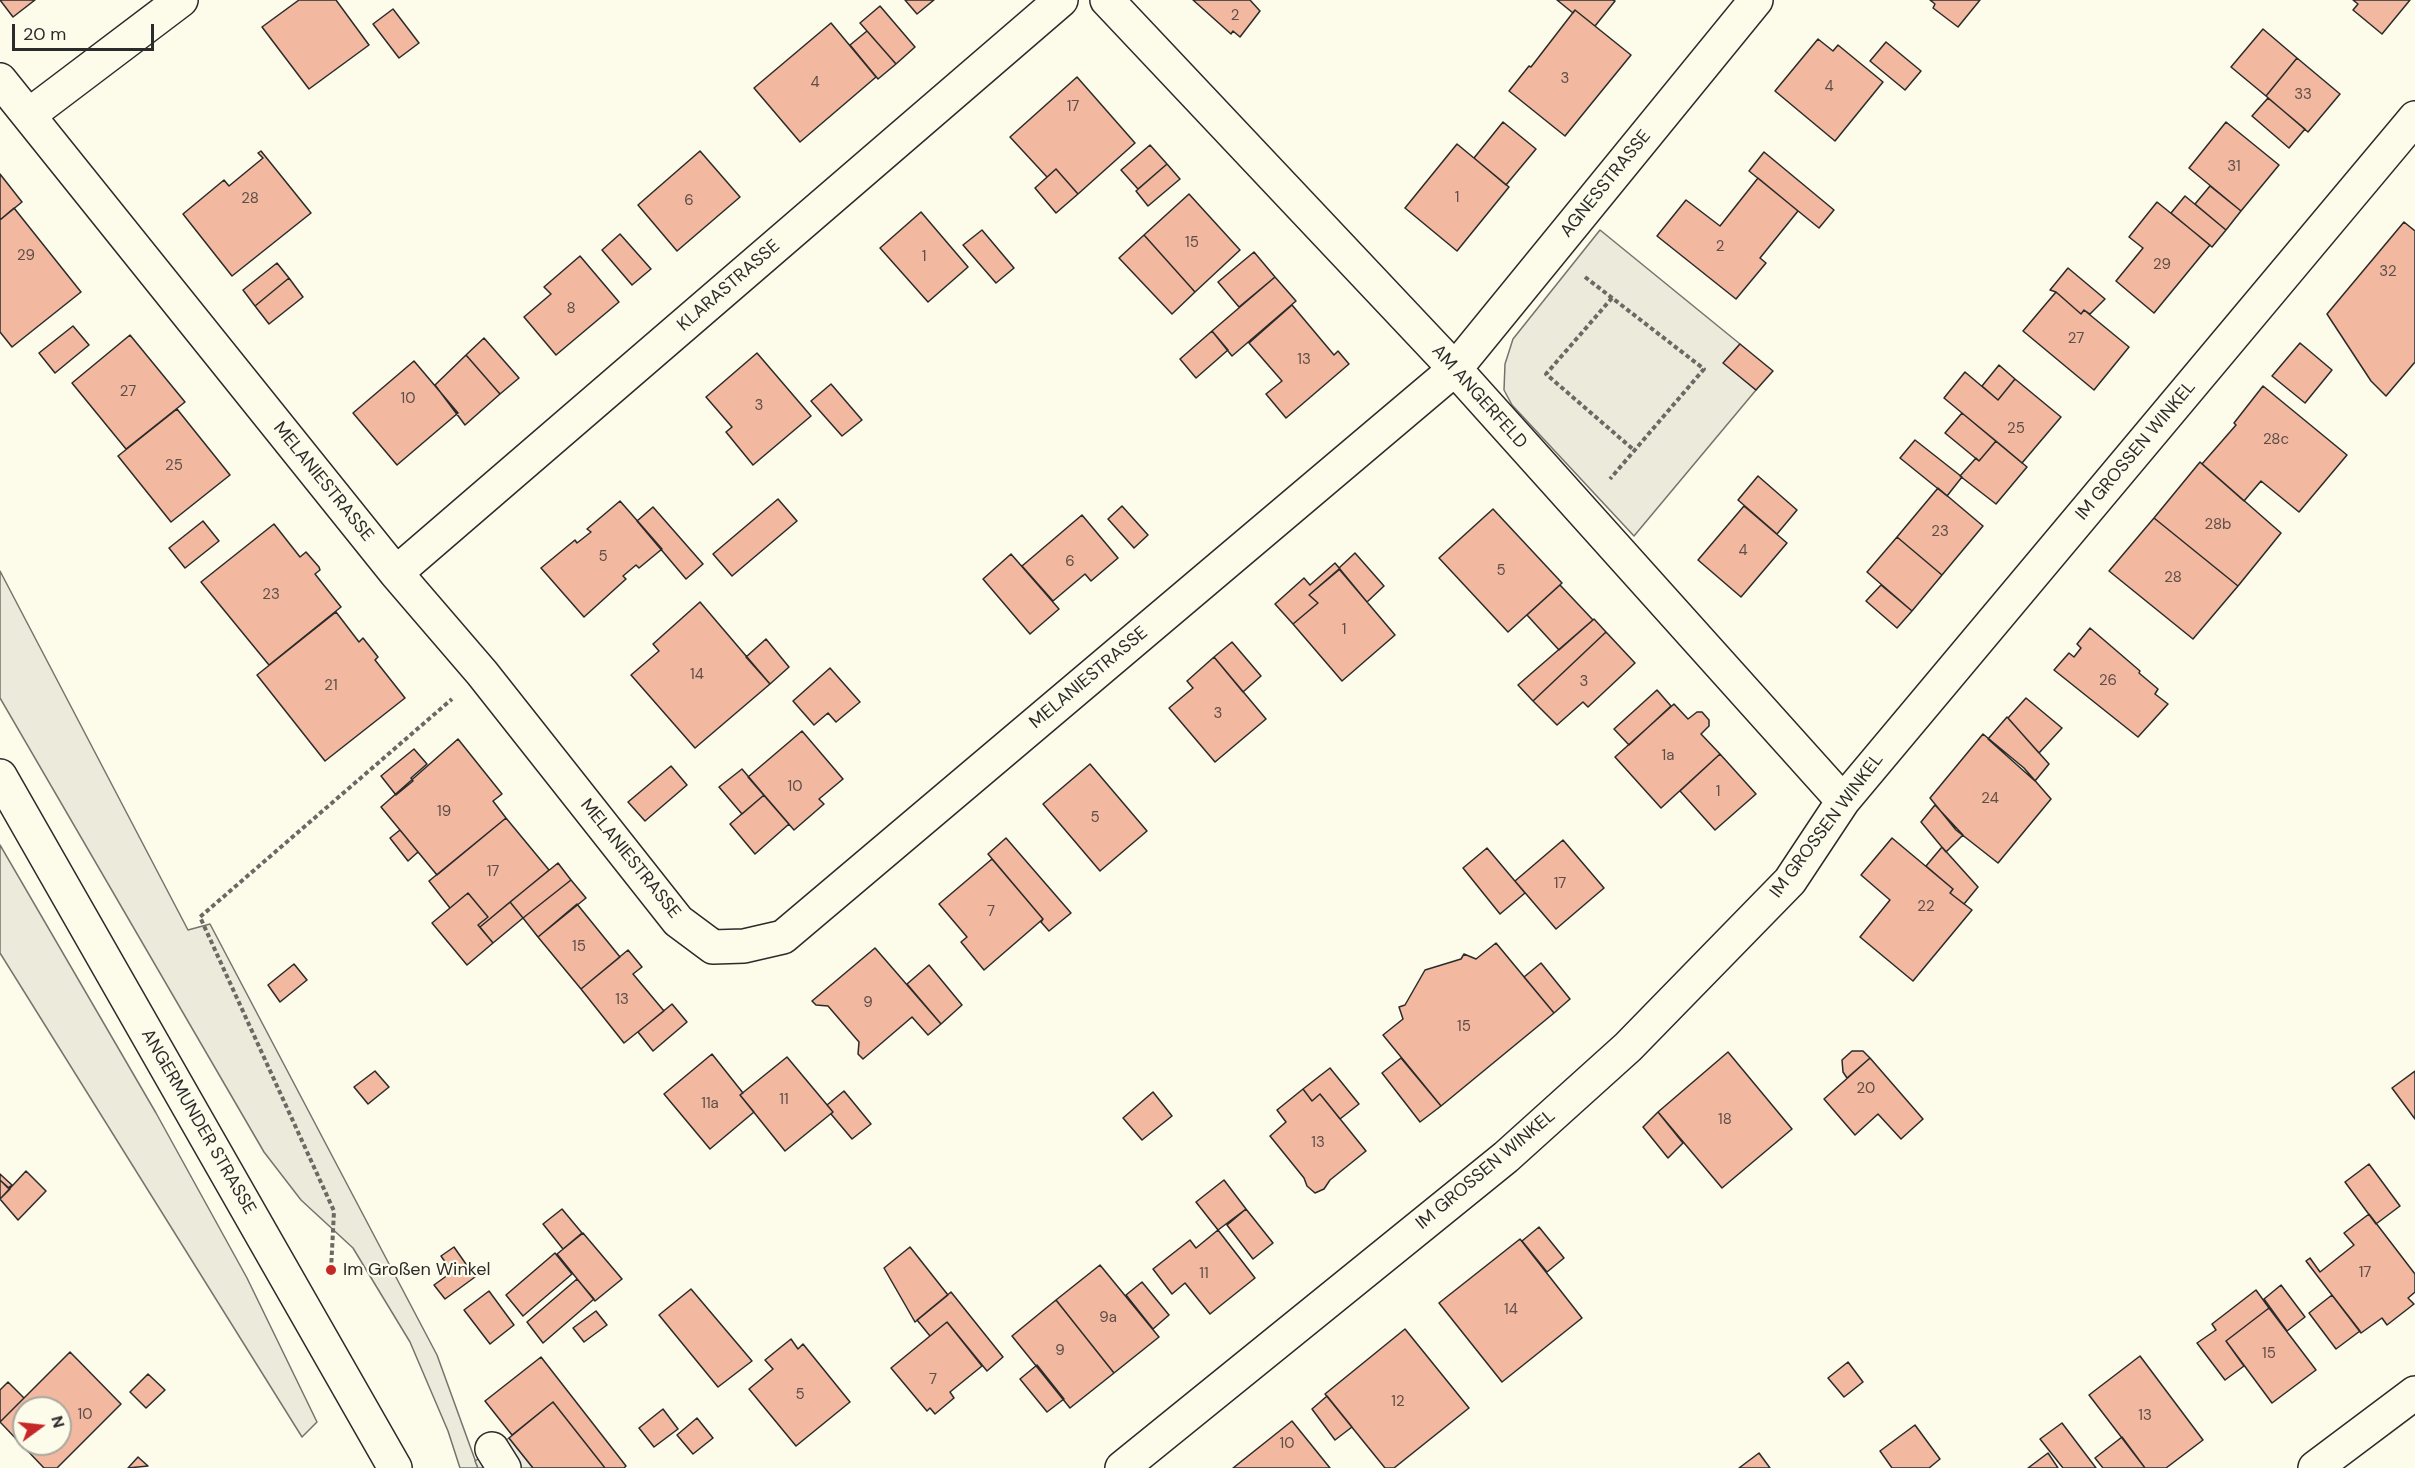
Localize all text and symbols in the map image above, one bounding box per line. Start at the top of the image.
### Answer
house number: 2 [1231,7,1239,25]
scale bar [15,12,158,50]
text: 20 m [23,22,66,46]
house number: 3 [1561,70,1569,88]
house number: 4 [810,74,820,92]
house number: 4 [1824,78,1834,96]
house number: 33 [2294,86,2312,104]
house number: 17 [1067,98,1079,116]
street label: AGNESSTRASSE [1556,126,1656,242]
house number: 31 [2227,158,2241,176]
house number: 1 [1455,189,1459,207]
house number: 28 [241,190,259,208]
house number: 6 [684,192,694,210]
house number: 15 [1185,234,1199,252]
street label: KLARASTRASSE [673,236,785,336]
house number: 2 [1716,238,1724,256]
house number: 29 [17,247,35,265]
house number: 1 [922,248,926,266]
house number: 29 [2153,256,2171,274]
house number: 32 [2379,263,2397,281]
house number: 8 [566,300,576,318]
house number: 27 [2068,330,2084,348]
street label: AM ANGERFELD [1427,341,1531,453]
house number: 13 [1297,351,1311,369]
street label: IM GROSSEN WINKEL [2072,377,2200,525]
house number: 27 [120,383,136,401]
house number: 10 [401,390,415,408]
house number: 3 [755,397,763,415]
street label: MELANIESTRASSE [268,418,378,546]
house number: 25 [2007,420,2025,438]
house number: 28c [2263,431,2289,449]
house number: 25 [165,457,183,475]
house number: 28b [2205,516,2231,534]
house number: 23 [1931,523,1949,541]
house number: 4 [1738,542,1748,560]
house number: 5 [598,548,608,566]
house number: 6 [1065,553,1075,571]
house number: 5 [1496,562,1506,580]
house number: 28 [2164,569,2182,587]
house number: 23 [262,586,280,604]
house number: 1 [1342,621,1346,639]
street label: MELANIESTRASSE [1026,622,1152,734]
house number: 14 [690,666,704,684]
house number: 26 [2099,672,2117,690]
house number: 3 [1580,673,1588,691]
house number: 21 [324,677,338,695]
house number: 3 [1214,705,1222,723]
house number: 1a [1662,747,1674,765]
street label: IM GROSSEN WINKEL [1766,750,1888,902]
house number: 10 [788,778,802,796]
house number: 1 [1716,783,1720,801]
house number: 24 [1981,790,1999,808]
street label: MELANIESTRASSE [575,795,685,923]
house number: 19 [437,803,451,821]
house number: 5 [1090,809,1100,827]
house number: 17 [487,863,499,881]
house number: 17 [1554,875,1566,893]
house number: 22 [1917,898,1935,916]
house number: 7 [987,903,995,921]
house number: 15 [572,938,586,956]
house number: 13 [615,991,629,1009]
house number: 9 [863,994,873,1012]
house number: 15 [1457,1018,1471,1036]
street label: ANGERMUNDER STRASSE [136,1026,260,1218]
house number: 20 [1857,1080,1875,1098]
house number: 11 [779,1091,789,1109]
house number: 11a [701,1095,719,1113]
street label: IM GROSSEN WINKEL [1412,1106,1560,1234]
house number: 18 [1718,1111,1732,1129]
house number: 13 [1311,1134,1325,1152]
place label: Im Großen Winkel [343,1259,490,1281]
marker: Im Großen Winkel [324,1263,338,1277]
house number: 17 [2359,1264,2371,1282]
house number: 11 [1199,1265,1209,1283]
house number: 14 [1504,1301,1518,1319]
house number: 9a [1099,1309,1117,1327]
house number: 9 [1055,1342,1065,1360]
house number: 15 [2262,1345,2276,1363]
house number: 7 [929,1371,937,1389]
house number: 5 [795,1386,805,1404]
house number: 12 [1391,1393,1405,1411]
north arrow [12,1396,72,1456]
house number: 10 [78,1406,92,1424]
house number: 13 [2138,1407,2152,1425]
text: N [46,1413,70,1430]
house number: 10 [1280,1435,1294,1453]

